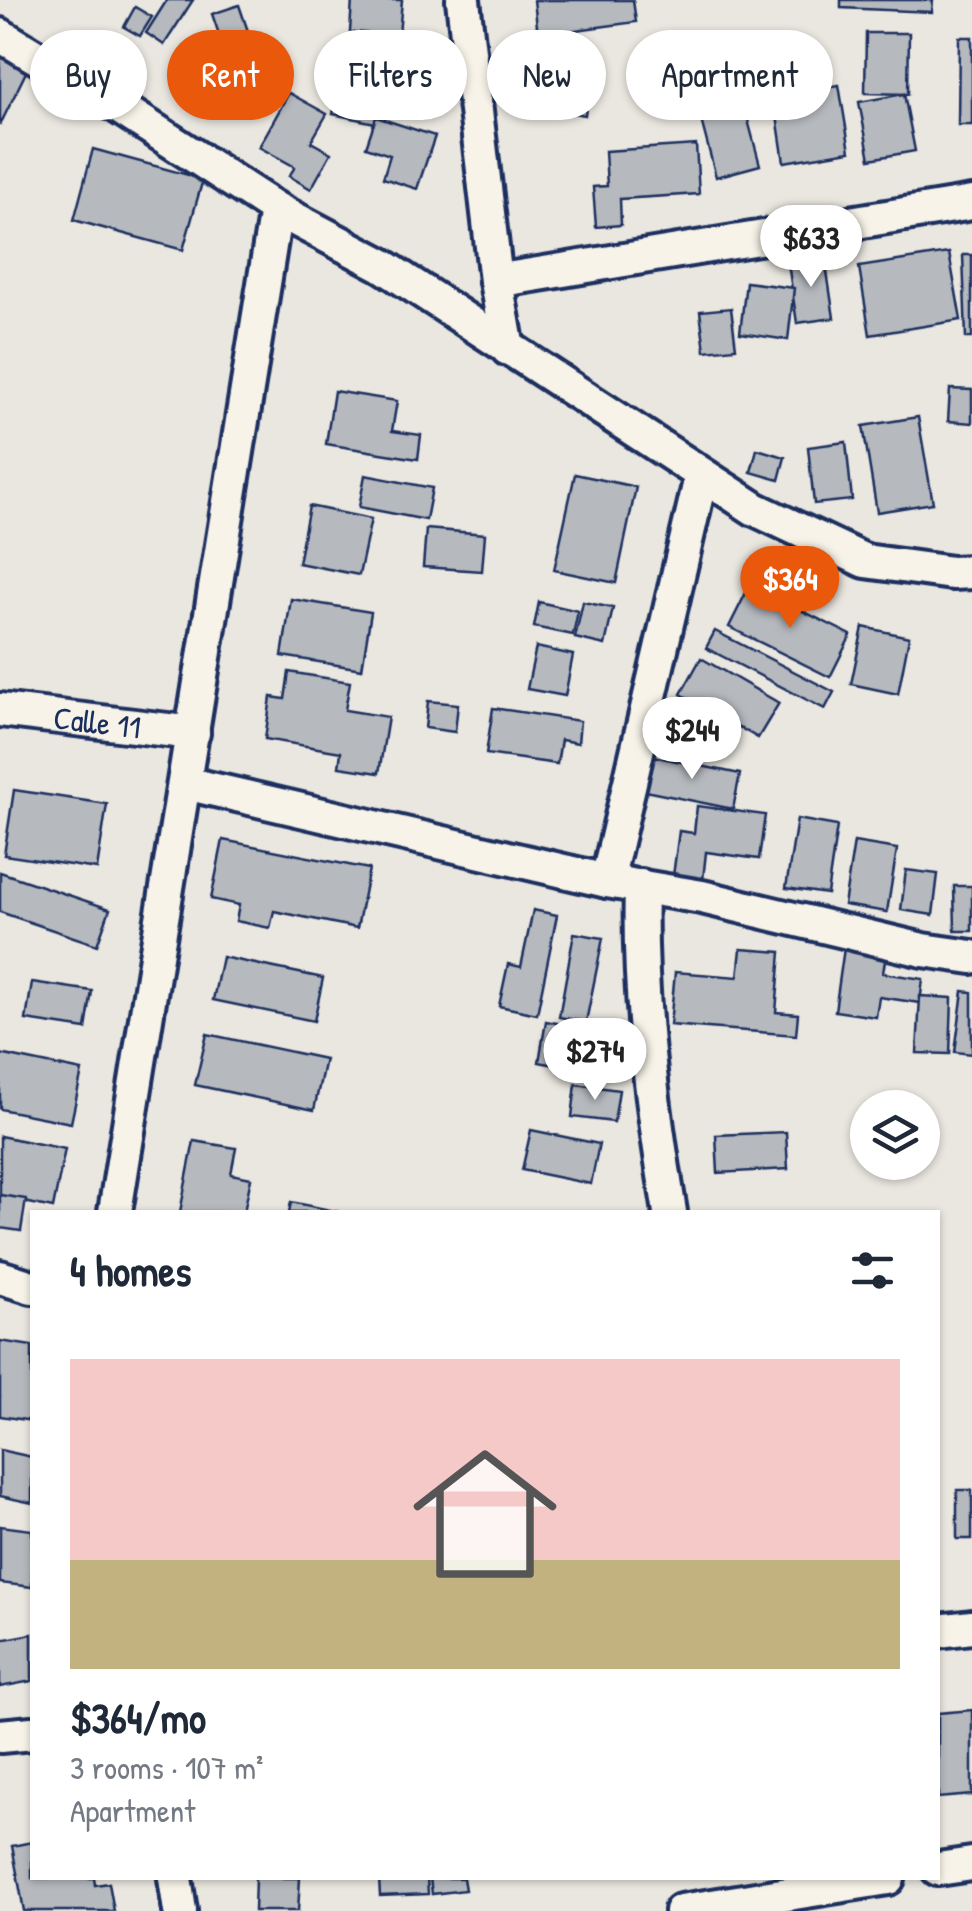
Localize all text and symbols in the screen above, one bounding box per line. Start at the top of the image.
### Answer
chip: Buy [30,30,147,120]
chip: Rent [167,30,294,120]
chip: Filters [314,30,467,120]
chip: New [487,30,606,120]
chip: Apartment [626,30,833,120]
pin: $633 [752,205,870,290]
text: $633 [782,216,840,259]
pin: $364 [731,546,849,631]
text: $364 [762,557,818,600]
street label: Calle 11 [51,695,143,748]
pin: $244 [633,697,751,782]
text: $244 [664,708,720,751]
pin: $274 [536,1018,654,1103]
text: $274 [565,1029,625,1072]
map controls [850,1090,940,1180]
button: layers [850,1090,940,1180]
text: 4 homes [70,1242,191,1299]
icon: filters [845,1243,900,1298]
icon: home [395,1424,575,1604]
text: $364/mo [70,1689,206,1746]
text: 3 rooms · 107 m² [70,1746,263,1789]
text: Apartment [70,1789,195,1832]

